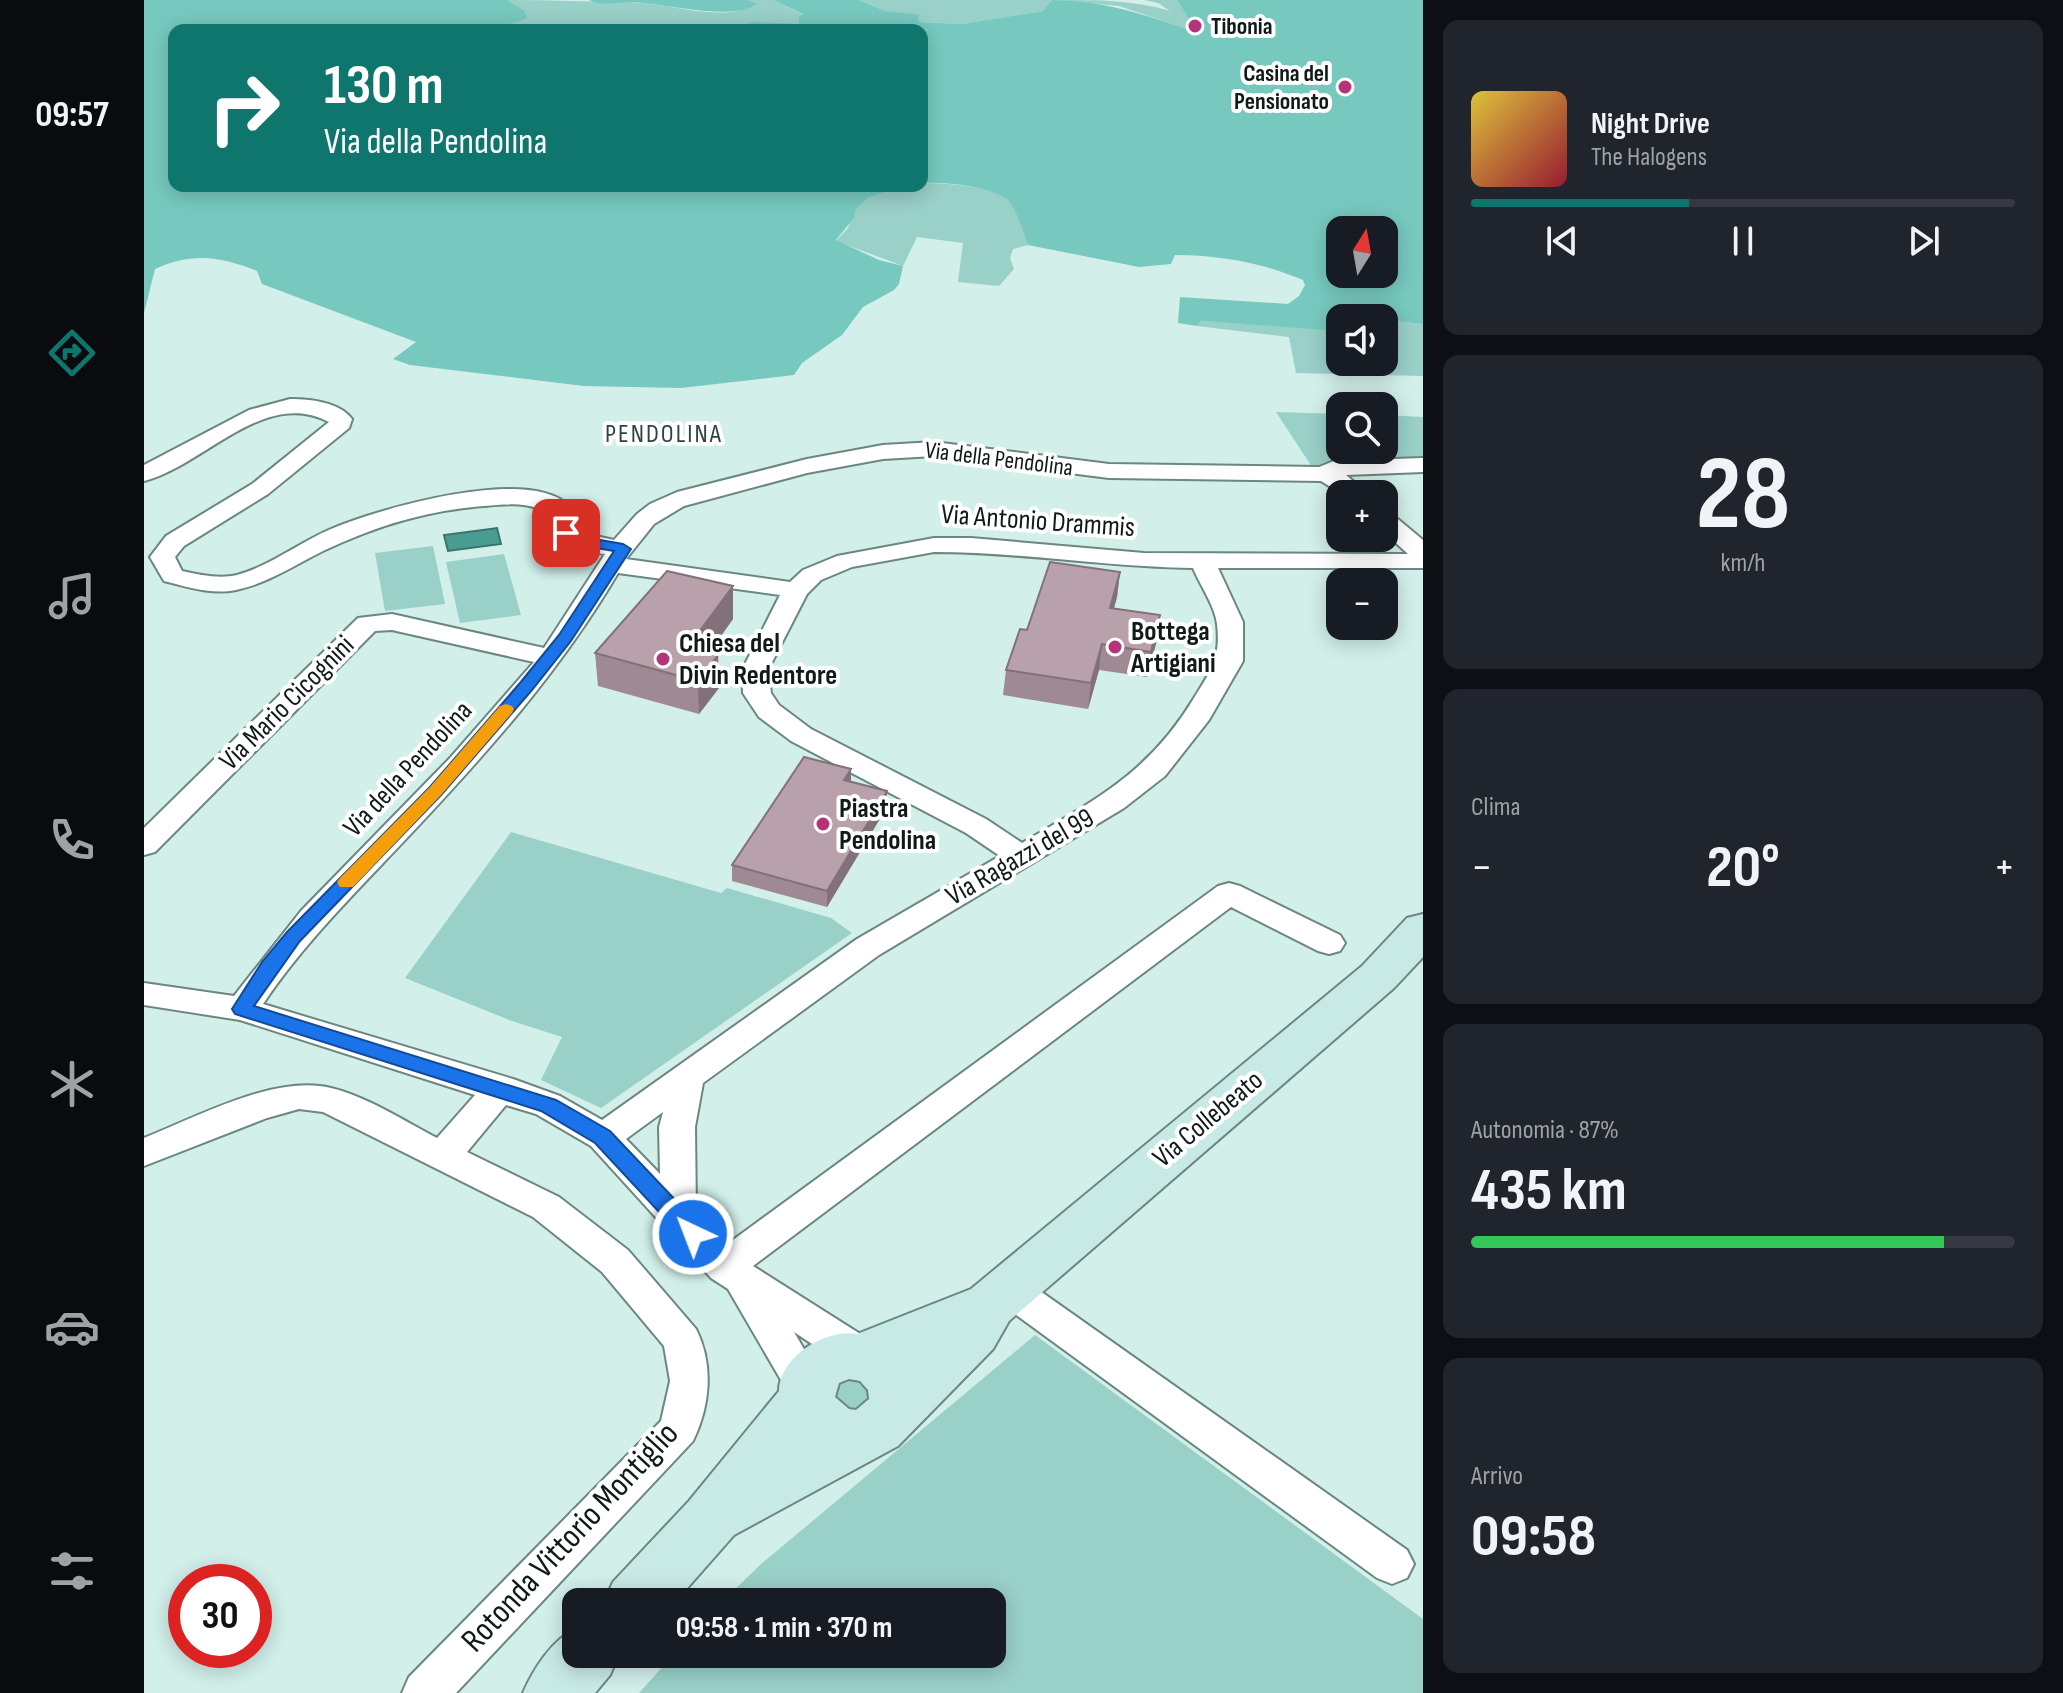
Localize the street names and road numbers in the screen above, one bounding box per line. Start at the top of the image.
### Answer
street label: Via della Pendolina [923,436,1075,482]
street label: Via Antonio Drammis [940,498,1136,544]
street label: Via Mario Cicognini [213,629,361,777]
street label: Via della Pendolina [337,694,479,844]
street label: Via Ragazzi del 99 [940,801,1100,913]
street label: Via Collebeato [1146,1064,1270,1174]
street label: Rotonda Vittorio Montiglio [453,1414,687,1660]

